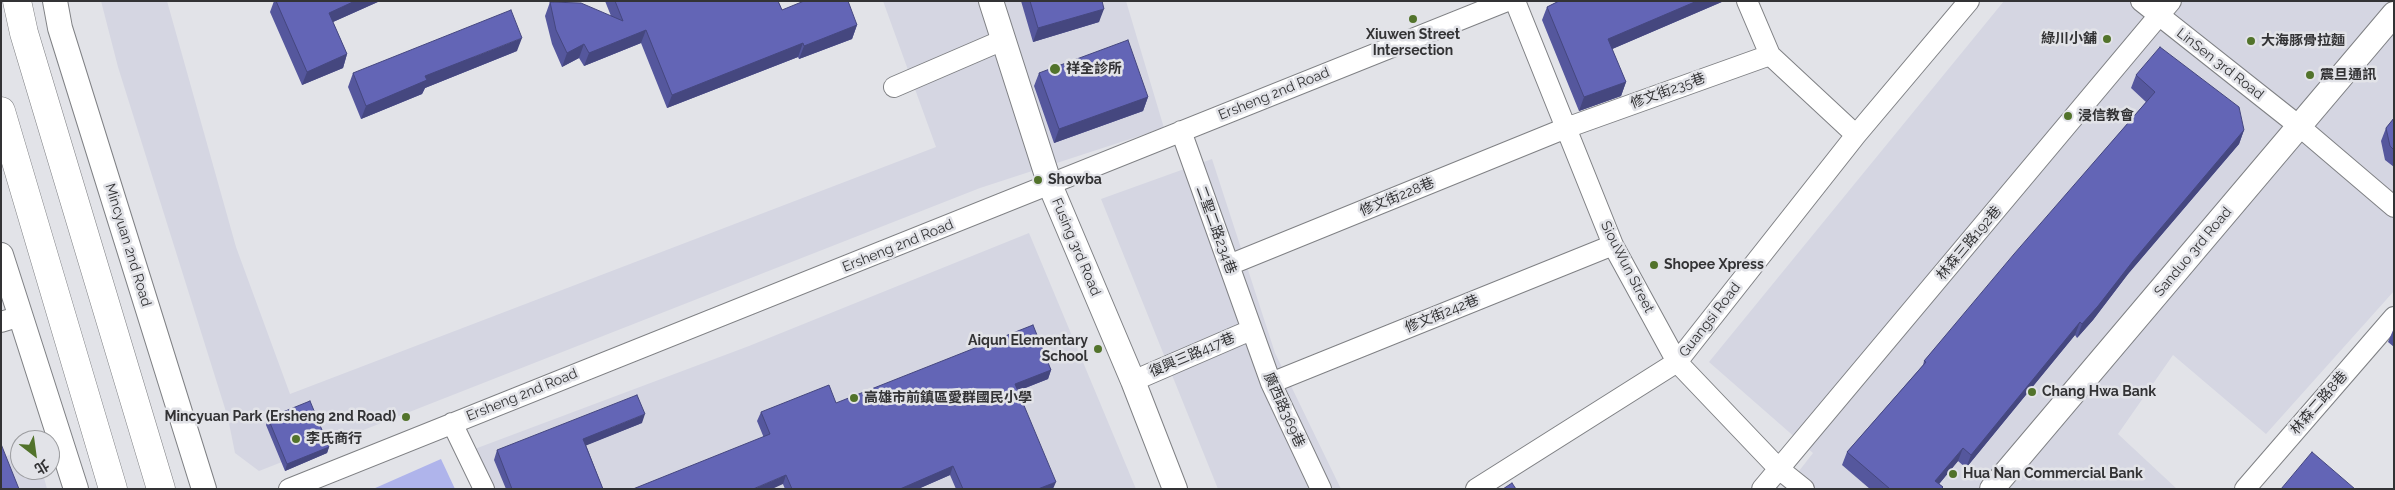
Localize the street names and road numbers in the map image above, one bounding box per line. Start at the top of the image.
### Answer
street label: LinSen 3rd Road [2173,25,2267,103]
street label: Ersheng 2nd Road [1216,64,1332,124]
street label: 修文街235巷 [1628,70,1708,112]
street label: 修文街228巷 [1357,174,1437,220]
street label: Mincyuan 2nd Road [101,182,155,308]
street label: 二聖二路234巷 [1192,184,1240,276]
street label: Fusing 3rd Road [1048,196,1104,298]
street label: 林森三路192巷 [1933,203,2005,283]
street label: Sanduo 3rd Road [2151,204,2235,300]
street label: Ersheng 2nd Road [840,216,956,276]
street label: SiouWun Street [1597,218,1657,316]
street label: Guangsi Road [1676,279,1744,361]
street label: 修文街242巷 [1403,292,1481,336]
street label: 復興三路417巷 [1147,329,1237,381]
street label: Ersheng 2nd Road [464,365,580,425]
street label: 林森二路8巷 [2287,368,2351,438]
street label: 廣西路369巷 [1260,370,1308,450]

